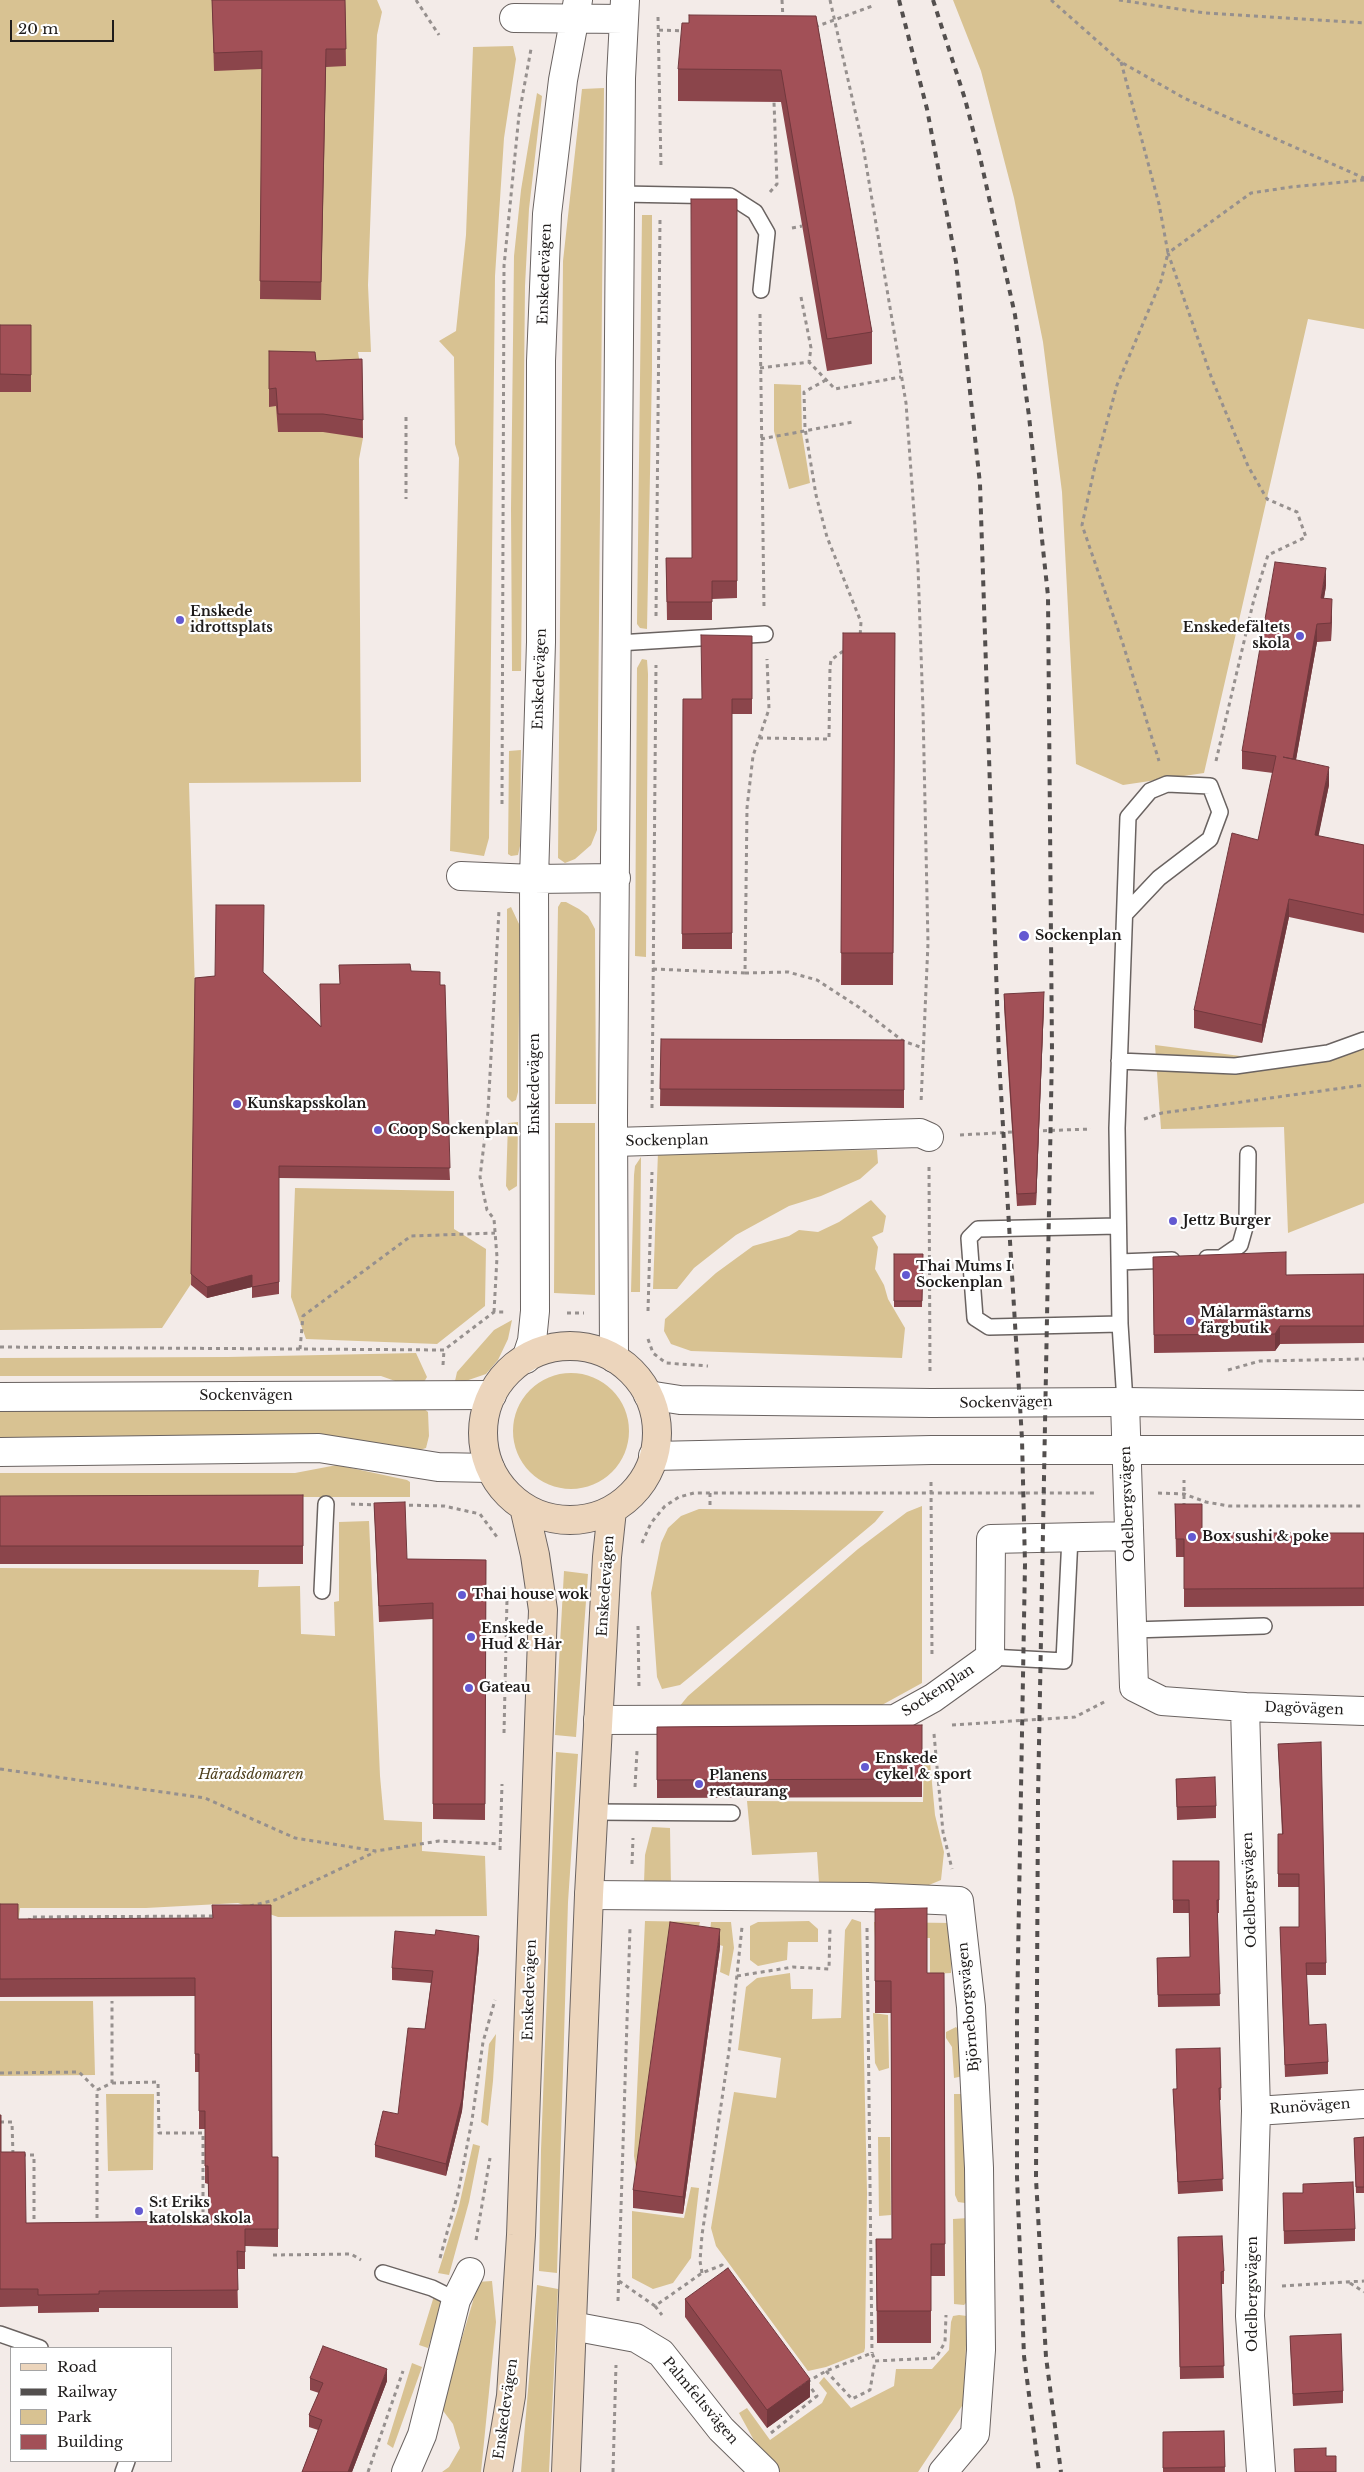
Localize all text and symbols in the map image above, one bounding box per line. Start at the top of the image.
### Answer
scale bar [12,10,116,42]
text: 20 m [18,19,58,38]
street label: Enskedevägen [535,223,555,325]
place label: Enskede idrottsplats [190,604,273,636]
marker: Enskede idrottsplats [174,614,186,626]
place label: Enskedefältets skola [1183,620,1290,652]
street label: Enskedevägen [530,628,550,730]
marker: Enskedefältets skola [1294,630,1306,642]
place label: Sockenplan [1035,928,1122,944]
marker: Sockenplan [1017,929,1031,943]
street label: Enskedevägen [527,1033,543,1135]
place label: Kunskapsskolan [247,1096,366,1112]
marker: Kunskapsskolan [231,1098,243,1110]
place label: Coop Sockenplan [388,1122,518,1138]
marker: Coop Sockenplan [372,1124,384,1136]
street label: Sockenplan [625,1132,709,1150]
place label: Jettz Burger [1183,1213,1271,1229]
marker: Jettz Burger [1167,1215,1179,1227]
place label: Thai Mums I Sockenplan [916,1259,1012,1292]
marker: Thai Mums I Sockenplan [900,1269,912,1281]
place label: Målarmästarns färgbutik [1200,1305,1311,1338]
marker: Målarmästarns färgbutik [1184,1315,1196,1327]
street label: Sockenvägen [199,1388,293,1404]
street label: Sockenvägen [959,1394,1053,1412]
street label: Odelbergsvägen [1118,1446,1138,1562]
place label: Box sushi & poke [1202,1529,1329,1545]
marker: Box sushi & poke [1186,1531,1198,1543]
street label: Enskedevägen [594,1535,618,1637]
place label: Thai house wok [472,1587,589,1603]
marker: Thai house wok [456,1589,468,1601]
place label: Enskede Hud & Hår [481,1621,562,1654]
marker: Enskede Hud & Hår [465,1631,477,1643]
street label: Sockenplan [899,1661,977,1721]
place label: Gateau [479,1680,531,1696]
marker: Gateau [463,1682,475,1694]
street label: Dagövägen [1264,1699,1344,1719]
place label: Enskede cykel & sport [875,1751,972,1784]
marker: Enskede cykel & sport [859,1761,871,1773]
park label: Häradsdomaren [198,1767,304,1783]
place label: Planens restaurang [709,1768,788,1800]
marker: Planens restaurang [693,1778,705,1790]
street label: Odelbergsvägen [1240,1832,1260,1948]
street label: Enskedevägen [520,1939,540,2041]
street label: Björneborgsvägen [955,1941,983,2073]
street label: Runövägen [1269,2096,1351,2118]
place label: S:t Eriks katolska skola [149,2195,251,2228]
marker: S:t Eriks katolska skola [133,2205,145,2217]
street label: Odelbergsvägen [1245,2236,1261,2352]
legend [10,2347,172,2462]
street label: Palmfeltsvägen [659,2354,741,2448]
text: Road [57,2357,97,2376]
street label: Enskedevägen [491,2357,521,2461]
text: Railway [57,2382,117,2401]
text: Park [57,2407,92,2426]
text: Building [57,2432,123,2451]

